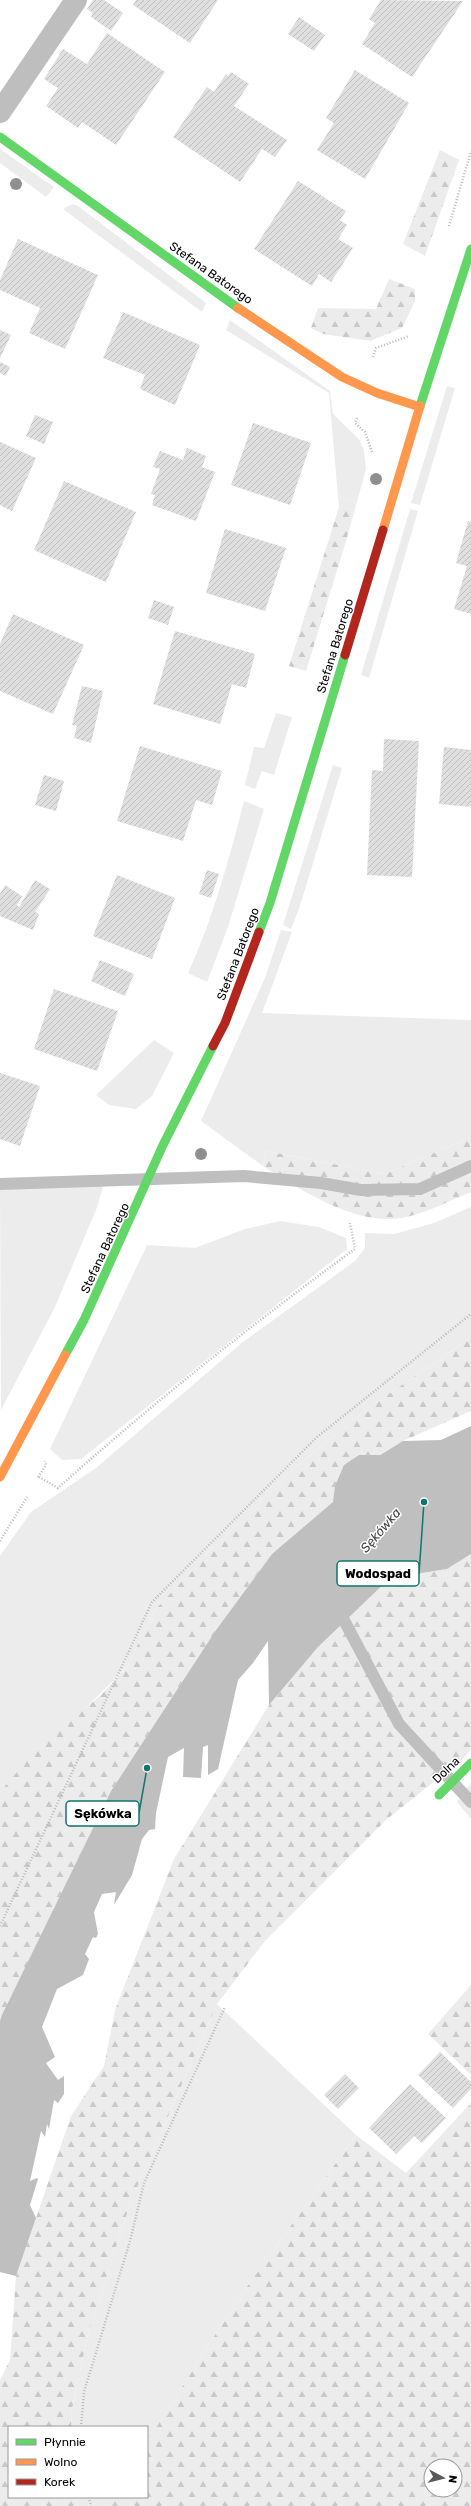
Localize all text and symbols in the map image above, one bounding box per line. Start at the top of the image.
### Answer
street label: Stefana Batorego [167,239,255,307]
street label: Stefana Batorego [314,597,356,695]
street label: Stefana Batorego [214,906,262,1002]
street label: Stefana Batorego [78,1200,132,1295]
water label: Sękówka [357,1505,404,1556]
callout: Wodospad [337,1561,419,1586]
text: Wodospad [345,1566,411,1581]
street label: Dolna [430,1754,462,1786]
callout: Sękówka [66,1801,139,1826]
text: Sękówka [74,1806,132,1822]
legend [8,2426,148,2498]
text: Płynnie [44,2435,86,2449]
text: Wolno [44,2455,77,2469]
north arrow [423,2458,463,2498]
text: N [445,2474,459,2484]
text: Korek [44,2475,76,2489]

